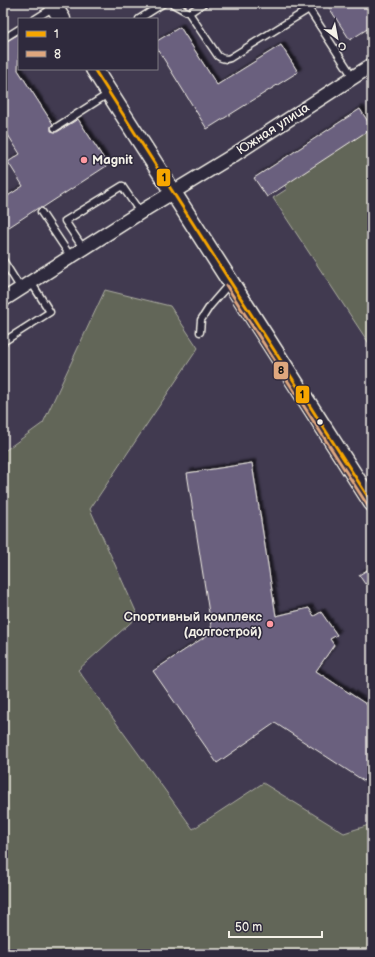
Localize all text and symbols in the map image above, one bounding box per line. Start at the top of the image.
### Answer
legend [18,18,158,70]
north arrow [317,18,357,58]
text: 1 [54,27,59,42]
text: С [335,39,349,54]
text: 8 [54,47,61,62]
street label: Южная улица [234,99,313,158]
place label: Magnit [92,152,133,168]
marker: Magnit [79,155,89,165]
line badge: 1 [156,168,171,187]
text: 1 [162,171,166,184]
line badge: 8 [273,361,289,380]
text: 8 [278,364,285,377]
line badge: 1 [295,385,310,404]
text: 1 [300,388,304,401]
unlabelled marker [315,417,325,427]
place label: Спортивный комплекс (долгострой) [124,609,262,640]
marker: Спортивный комплекс (долгострой) [265,619,275,629]
scale bar [229,913,322,939]
text: 50 m [235,920,262,935]

